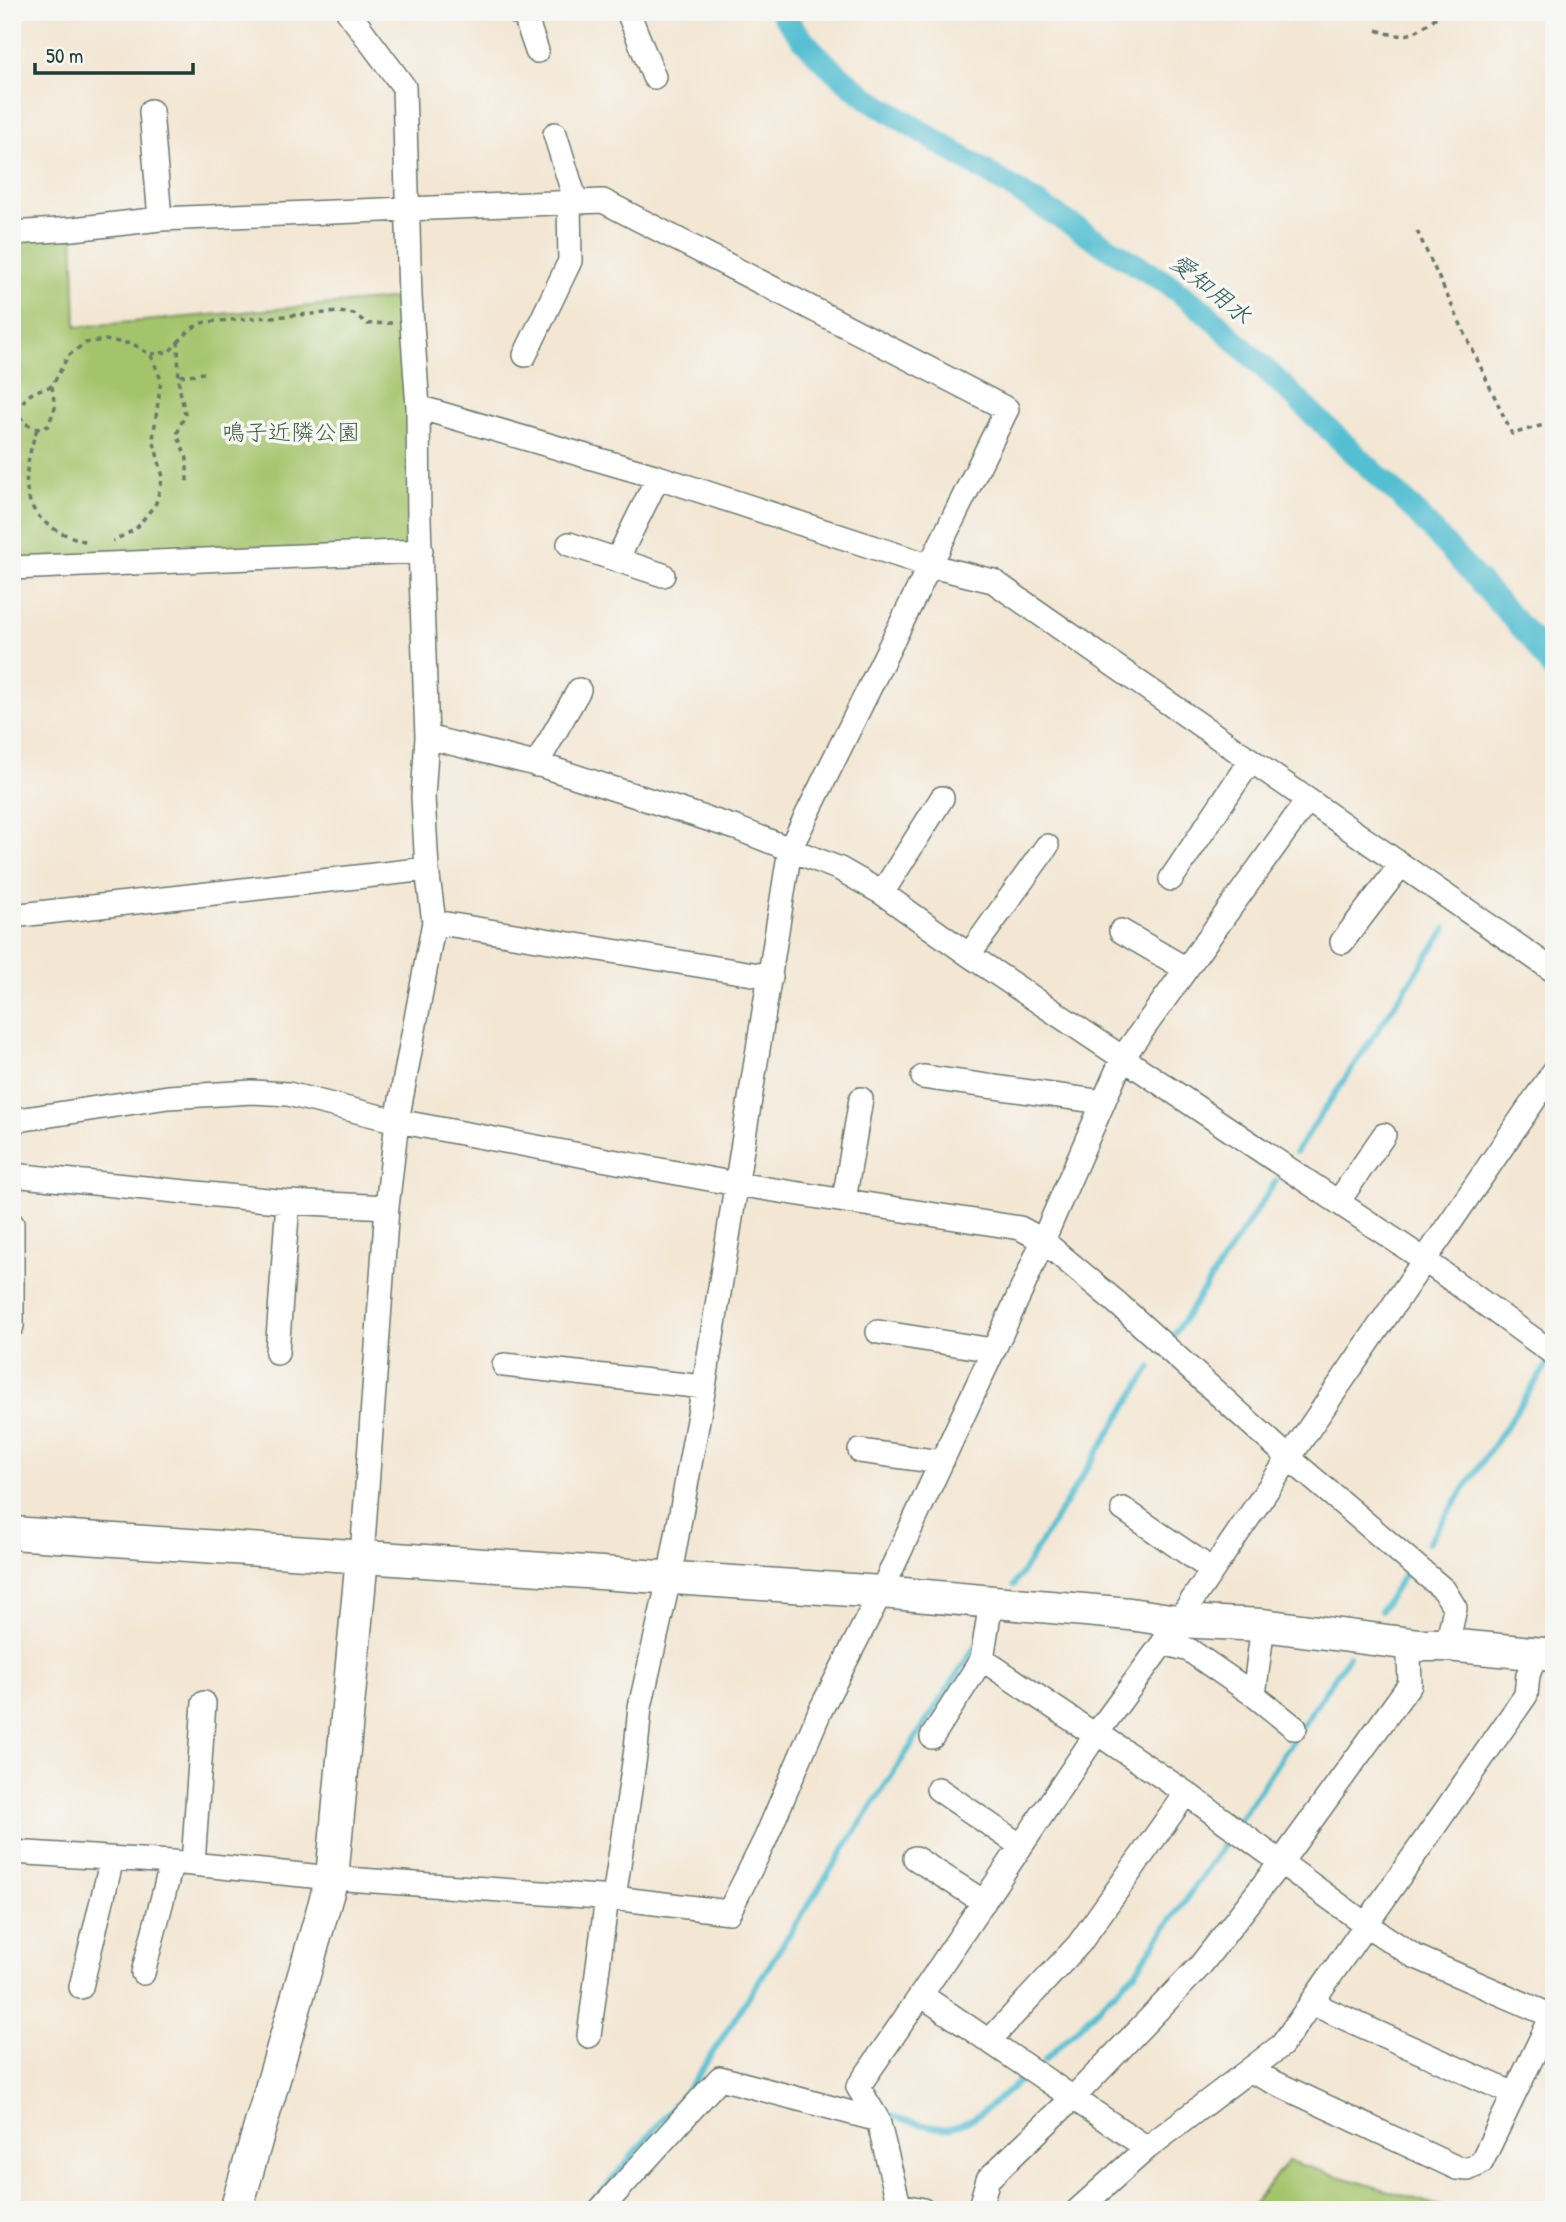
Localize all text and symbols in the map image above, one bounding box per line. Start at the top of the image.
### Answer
scale bar [35,32,192,76]
text: 50 m [46,41,83,70]
water label: 愛知用水 [1164,246,1259,331]
park label: 鳴子近隣公園 [222,416,360,447]

